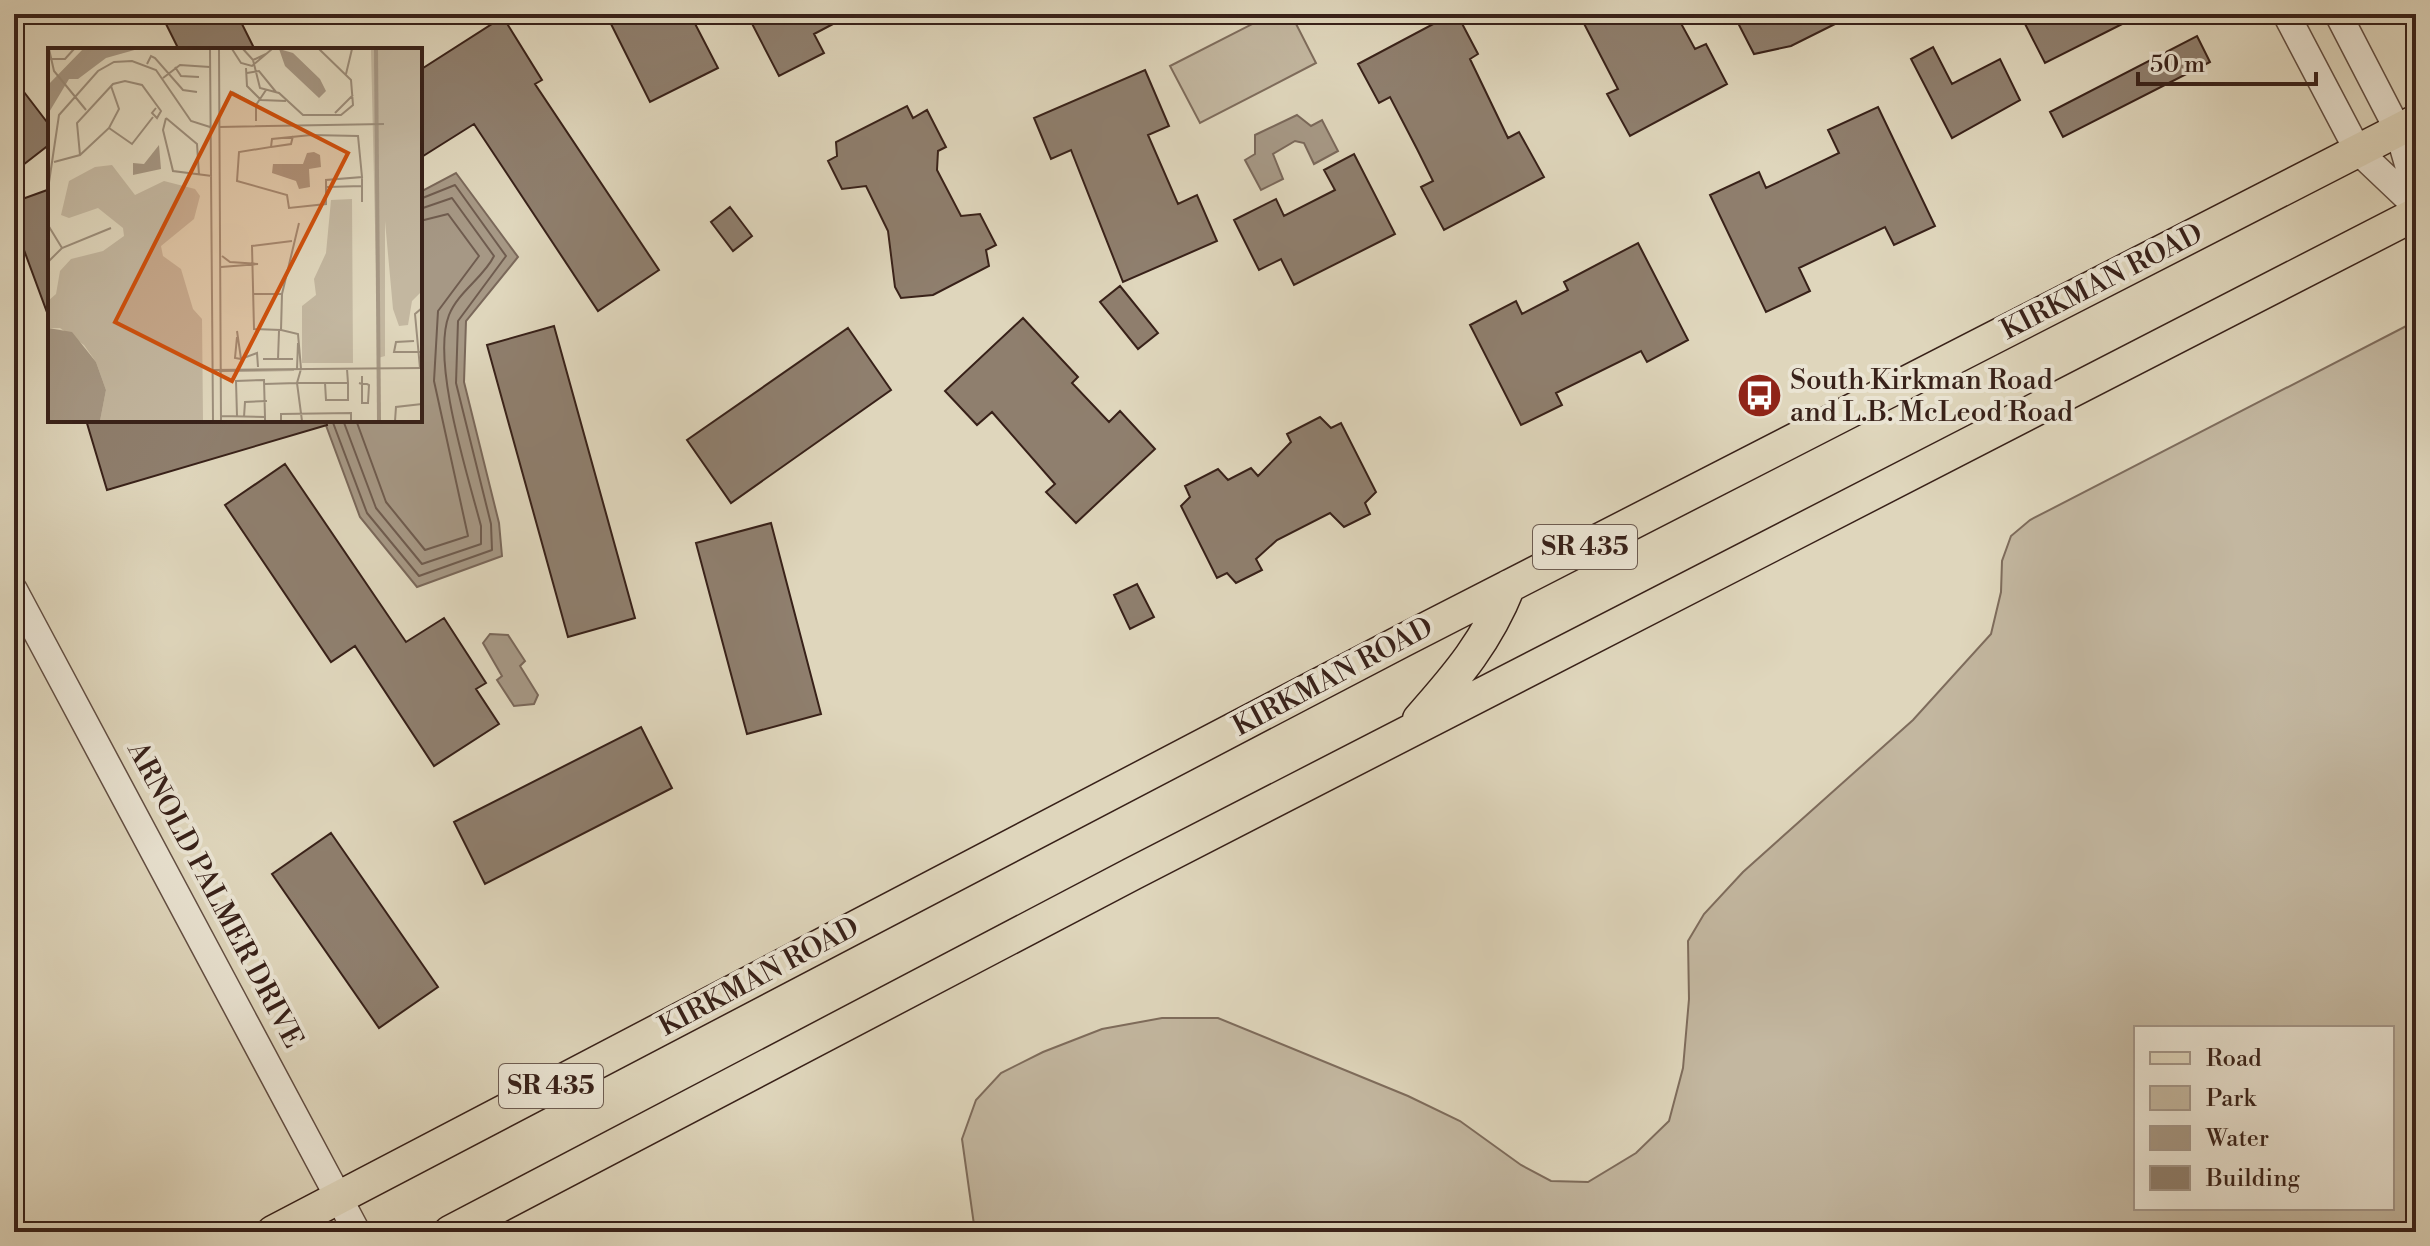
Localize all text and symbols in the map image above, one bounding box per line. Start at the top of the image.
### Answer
scale bar [2138,36,2316,86]
inset map [48,48,422,422]
text: 50 m [2150,50,2205,80]
street label: KIRKMAN ROAD [1995,216,2209,348]
place label: South Kirkman Road and L.B. McLeod Road [1790,363,2073,430]
bus stop icon: South Kirkman Road and L.B. McLeod Road [1735,372,1783,420]
road number: SR 435 [1533,525,1637,569]
street label: KIRKMAN ROAD [1227,609,1439,745]
street label: ARNOLD PALMER DRIVE [119,735,311,1054]
street label: KIRKMAN ROAD [653,909,865,1045]
legend [2134,1026,2394,1210]
text: Road [2206,1044,2262,1074]
road number: SR 435 [499,1064,603,1108]
text: Park [2206,1084,2257,1114]
text: Water [2205,1124,2269,1154]
text: Building [2205,1164,2300,1194]

